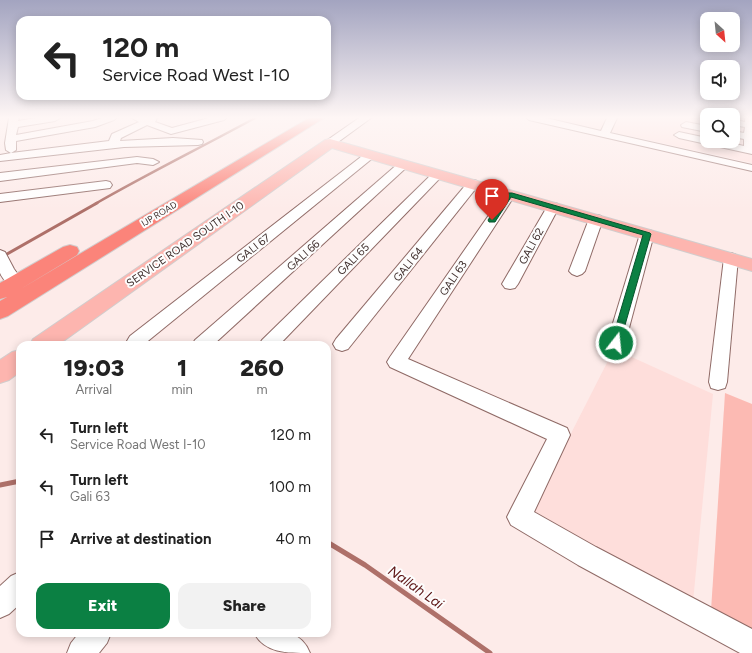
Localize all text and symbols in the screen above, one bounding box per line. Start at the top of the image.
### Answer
north arrow [700,12,740,52]
map controls [700,12,740,148]
text: 120 m [102,30,179,64]
icon: left [36,32,88,84]
button: sound [700,60,740,100]
text: Service Road West I-10 [102,64,290,86]
button: search [700,108,740,148]
pin [475,179,509,220]
icon: arrive [481,185,503,207]
street label: SERVICE ROAD SOUTH I-10 [124,199,246,290]
street label: IJP ROAD [139,199,178,228]
street label: GALI 62 [516,226,547,267]
street label: GALI 67 [234,231,273,266]
street label: GALI 66 [284,237,322,273]
street label: GALI 65 [335,241,372,278]
street label: GALI 64 [391,244,426,284]
street label: GALI 63 [437,258,470,298]
position arrow [595,322,637,364]
text: 19:03 [63,353,124,382]
text: 1 [177,353,187,382]
text: 260 [240,353,284,382]
text: Arrival [75,382,112,397]
text: min [172,382,193,397]
text: m [256,382,267,397]
text: Turn left [70,419,128,437]
icon: left [36,424,58,446]
text: 120 m [270,426,311,444]
text: Service Road West I-10 [70,437,206,452]
text: Turn left [70,471,128,489]
icon: left [36,476,58,498]
text: 100 m [269,478,311,496]
text: Gali 63 [70,489,110,504]
icon: arrive [36,528,58,550]
text: Arrive at destination [70,530,211,548]
text: 40 m [276,530,311,548]
water label: Nallah Lai [385,562,447,613]
button: Exit [36,583,170,629]
button: Share [178,583,311,629]

